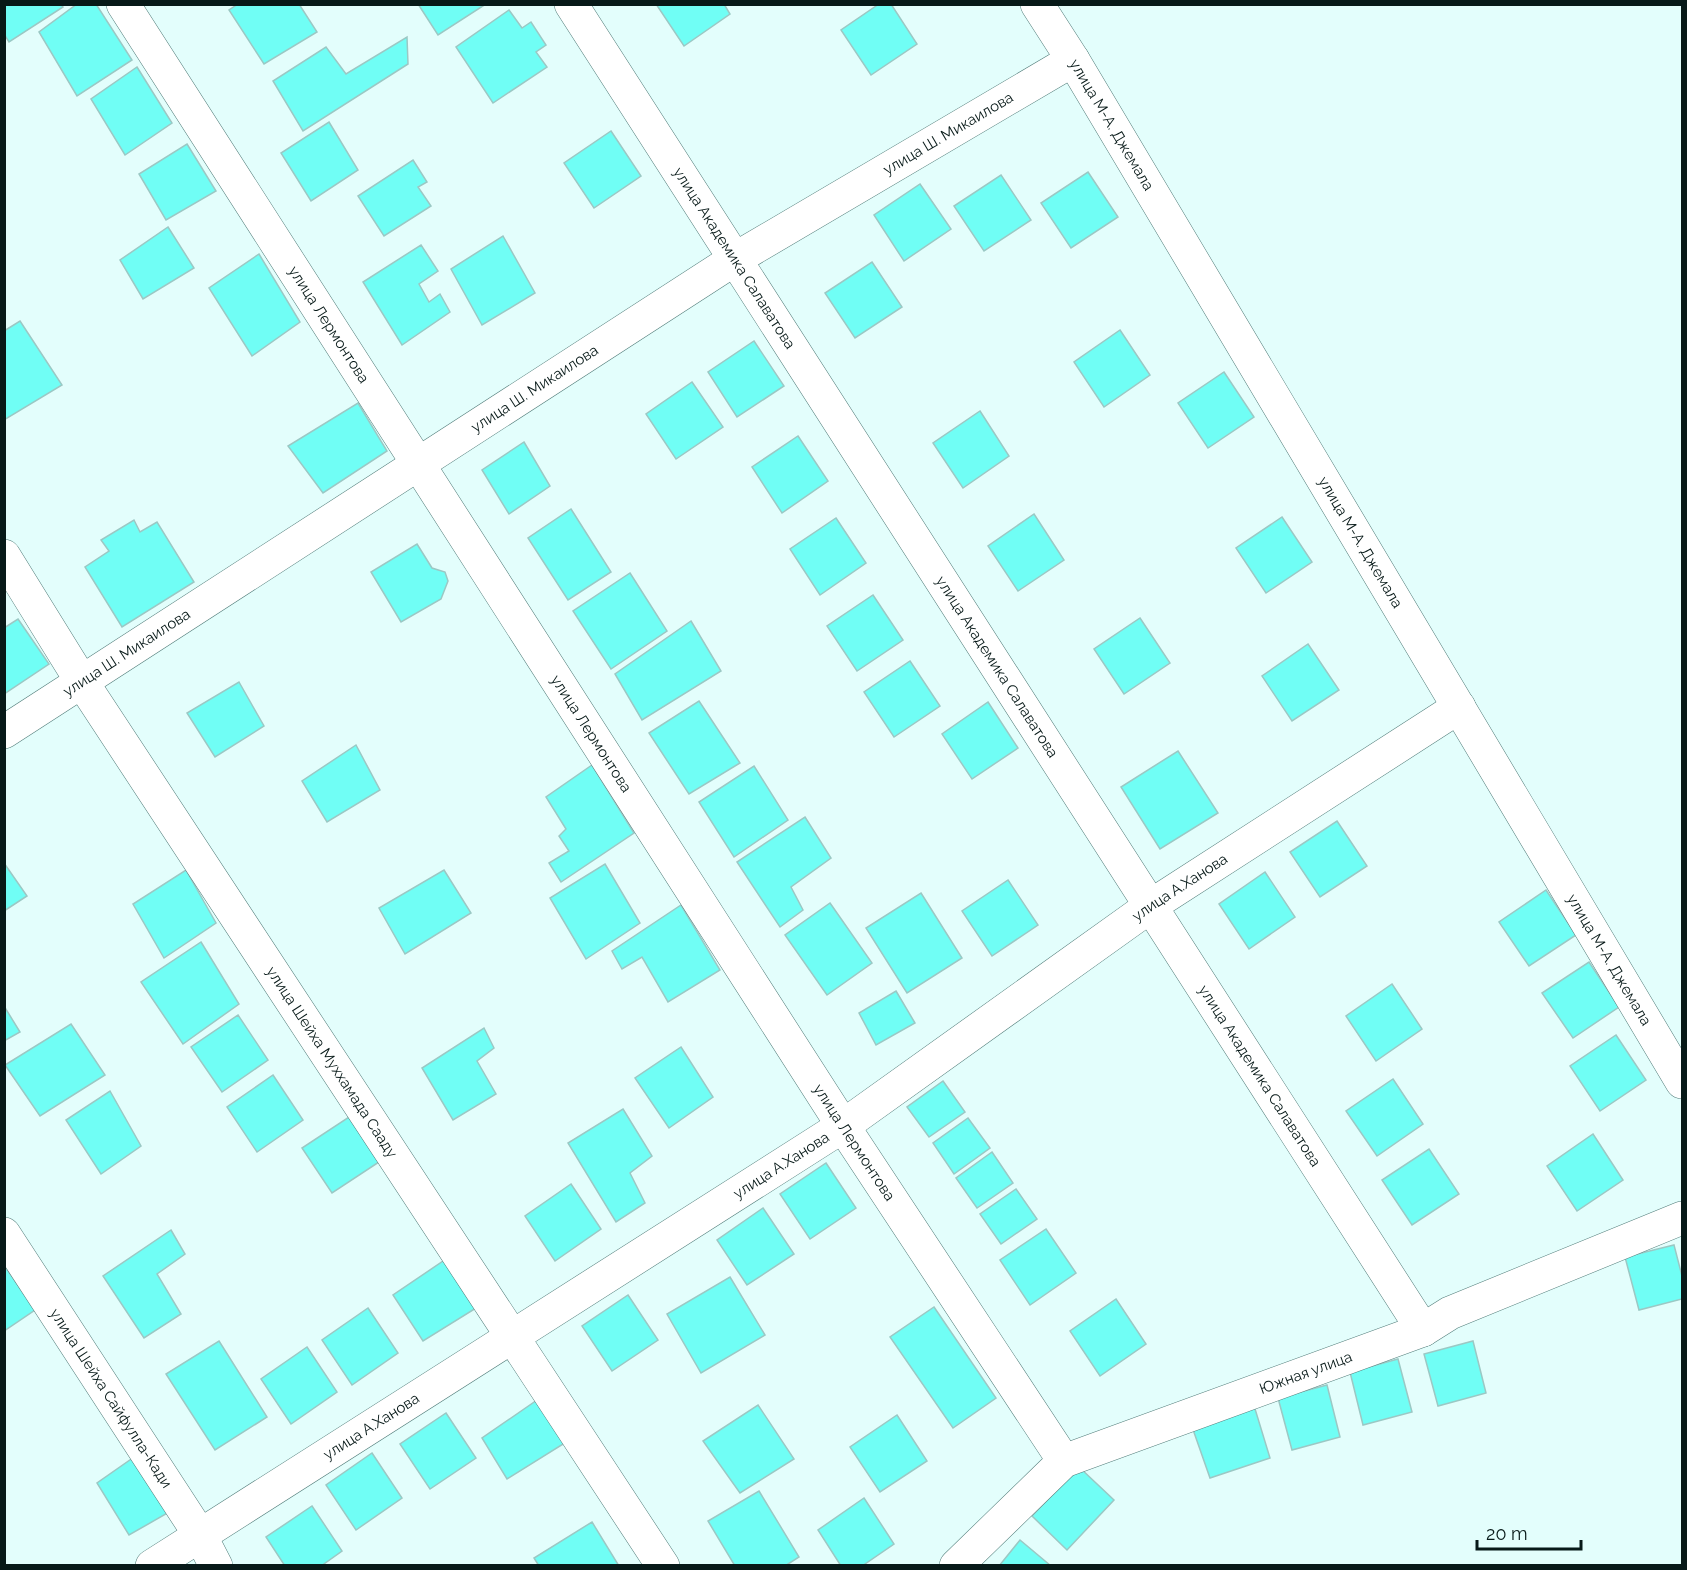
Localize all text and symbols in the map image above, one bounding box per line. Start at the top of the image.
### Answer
street label: улица М-А. Джемала [1066,56,1158,194]
street label: улица Ш. Микаилова [880,88,1016,179]
street label: улица Академика Салаватова [669,164,799,352]
street label: улица Лермонтова [285,263,373,387]
street label: улица Ш. Микаилова [468,341,602,436]
street label: улица М-А. Джемала [1314,473,1406,611]
street label: улица Академика Салаватова [932,573,1062,761]
street label: улица Ш. Микаилова [60,605,194,700]
street label: улица Лермонтова [547,672,635,796]
street label: улица А.Ханова [1129,850,1231,925]
street label: улица М-А. Джемала [1563,891,1655,1029]
street label: улица Шейха Муххамада Сааду [262,963,401,1161]
street label: улица Академика Салаватова [1195,982,1325,1170]
street label: улица Лермонтова [809,1081,899,1204]
street label: улица А.Ханова [730,1128,833,1203]
street label: улица Шейха Сайфулла-Кади [46,1305,176,1491]
street label: Южная улица [1257,1348,1355,1398]
street label: улица А.Ханова [320,1389,423,1464]
scale bar [1477,1513,1580,1551]
text: 20 m [1486,1523,1528,1544]

